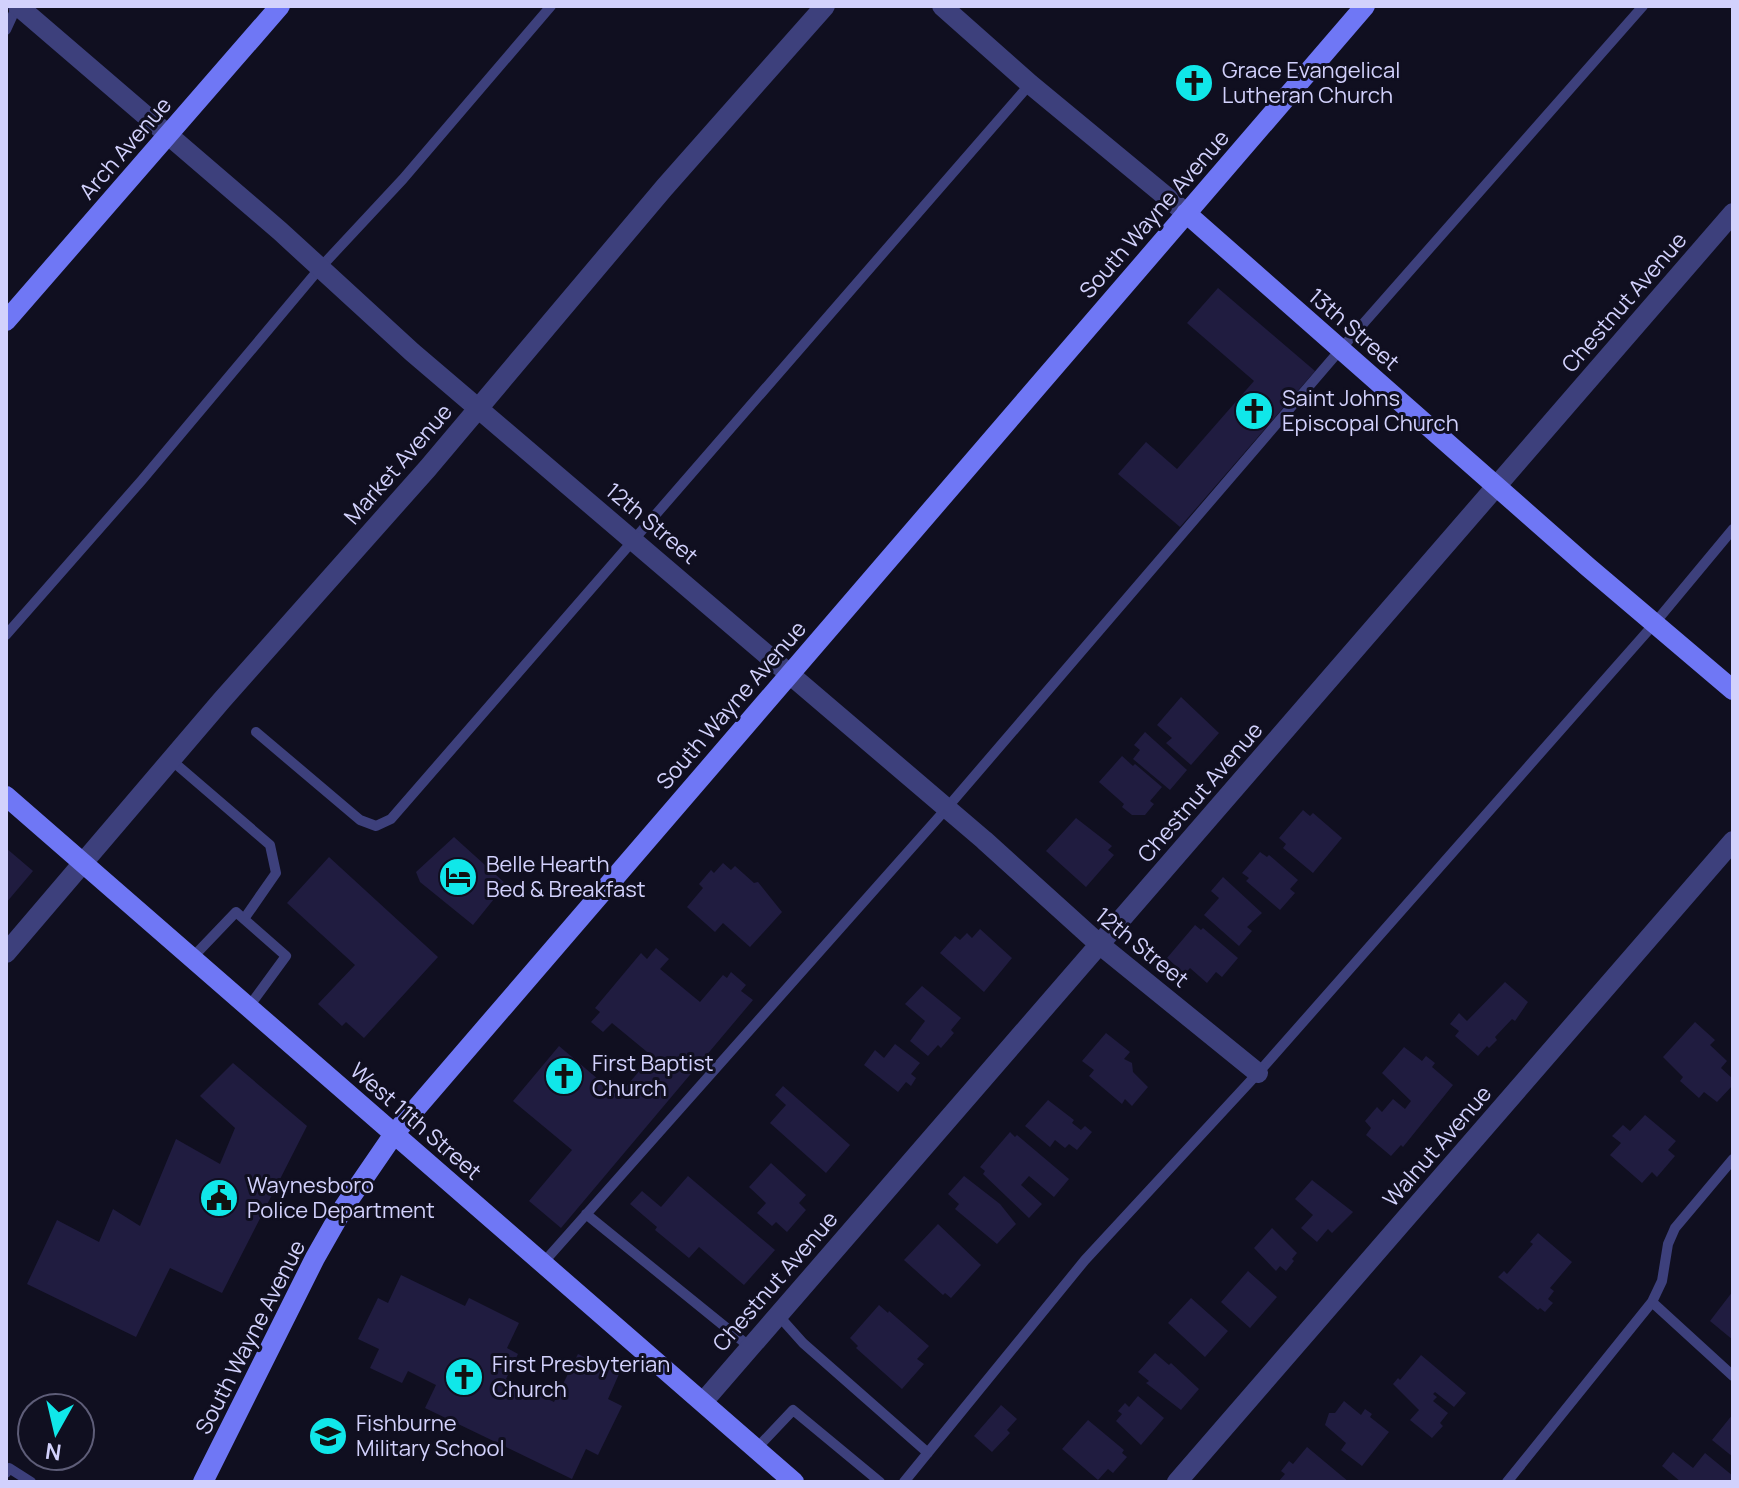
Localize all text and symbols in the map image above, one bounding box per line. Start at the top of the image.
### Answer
place label: Grace Evangelical Lutheran Church [1222,55,1400,110]
church icon: Grace Evangelical Lutheran Church [1173,62,1215,104]
street label: Arch Avenue [72,90,178,206]
street label: South Wayne Avenue [1072,123,1236,305]
street label: Chestnut Avenue [1555,225,1693,379]
street label: 13th Street [1302,281,1406,377]
place label: Saint Johns Episcopal Church [1282,383,1459,438]
church icon: Saint Johns Episcopal Church [1233,390,1275,432]
street label: Market Avenue [337,397,459,531]
street label: 12th Street [599,476,705,571]
street label: South Wayne Avenue [649,614,813,796]
street label: Chestnut Avenue [1131,715,1269,869]
place label: Belle Hearth Bed & Breakfast [486,849,646,904]
hotel icon: Belle Hearth Bed & Breakfast [437,856,479,898]
street label: 12th Street [1089,900,1195,994]
place label: First Baptist Church [592,1048,714,1103]
church icon: First Baptist Church [543,1055,585,1097]
street label: West 11th Street [344,1056,488,1187]
street label: Walnut Avenue [1376,1079,1498,1213]
place label: Waynesboro Police Department [247,1170,435,1225]
public building icon: Waynesboro Police Department [198,1177,240,1219]
street label: Chestnut Avenue [706,1204,844,1358]
street label: South Wayne Avenue [188,1235,312,1439]
place label: First Presbyterian Church [492,1349,670,1404]
church icon: First Presbyterian Church [443,1356,485,1398]
north arrow [16,1392,96,1472]
place label: Fishburne Military School [356,1408,505,1463]
school or university icon: Fishburne Military School [307,1415,349,1457]
text: N [43,1436,63,1468]

